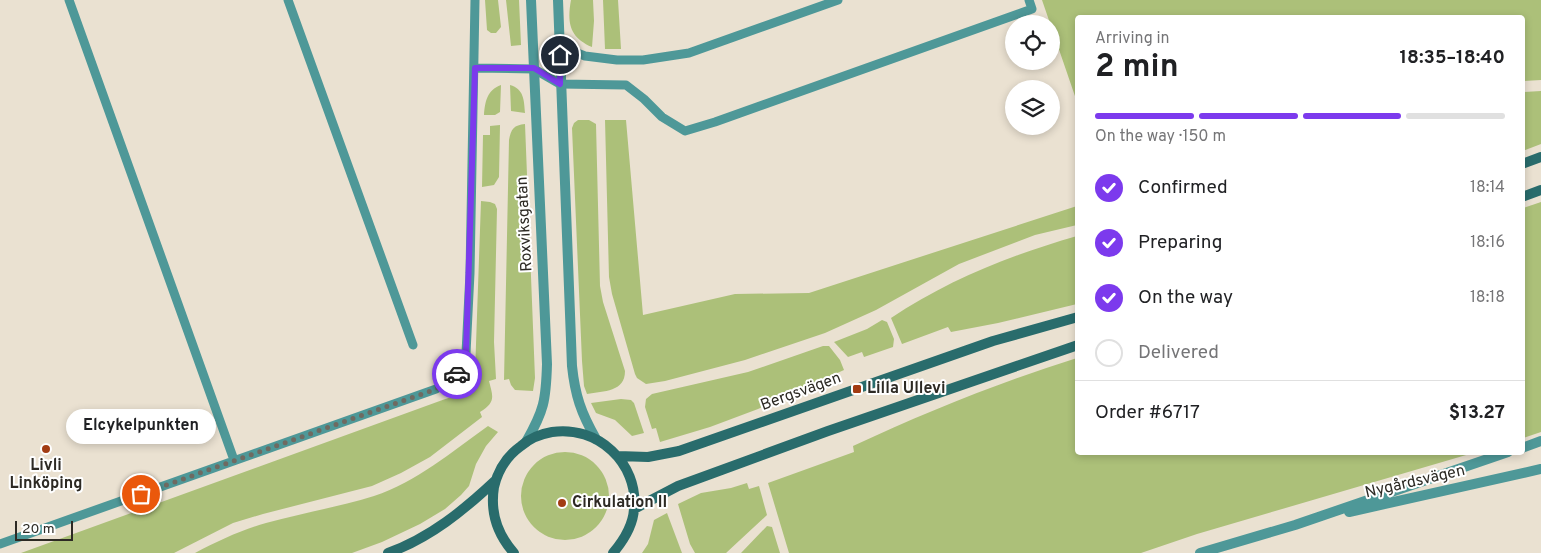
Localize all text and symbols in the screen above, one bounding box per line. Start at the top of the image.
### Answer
map controls [1005,15,1060,135]
button: locate [1005,15,1060,70]
text: Arriving in [1095,29,1170,49]
pin [539,34,581,76]
icon: home [546,41,574,69]
text: 18:35–18:40 [1399,46,1505,70]
text: 2 min [1095,48,1179,88]
button: layers [1005,80,1060,135]
text: On the way · 150 m [1095,127,1226,147]
icon: check [1095,174,1123,202]
street label: Roxviksgatan [513,176,537,272]
text: Confirmed [1138,176,1228,200]
text: 18:14 [1470,178,1505,198]
icon: check [1095,229,1123,257]
text: Preparing [1138,231,1222,255]
text: 18:16 [1470,233,1505,253]
icon: check [1095,284,1123,312]
text: On the way [1138,286,1233,310]
text: 18:18 [1470,288,1505,308]
text: Delivered [1138,341,1219,365]
courier [432,349,482,399]
icon: car [443,360,471,388]
street label: Bergsvägen [758,368,844,416]
place label: Lilla Ullevi [867,379,946,399]
marker: Lilla Ullevi [851,383,863,395]
text: Order #6717 [1095,401,1200,425]
text: $13.27 [1449,401,1505,425]
callout: Elcykelpunkten [66,409,216,444]
text: Elcykelpunkten [83,416,199,436]
marker: Livli Linköping [40,443,52,455]
place label: Livli Linköping [9,456,83,494]
street label: Nygårdsvägen [1363,461,1467,503]
pin [120,473,162,515]
icon: bag [127,480,155,508]
place label: Cirkulation II [572,493,667,513]
marker: Cirkulation II [556,497,568,509]
scale bar [15,518,72,541]
text: 20 m [22,521,55,538]

